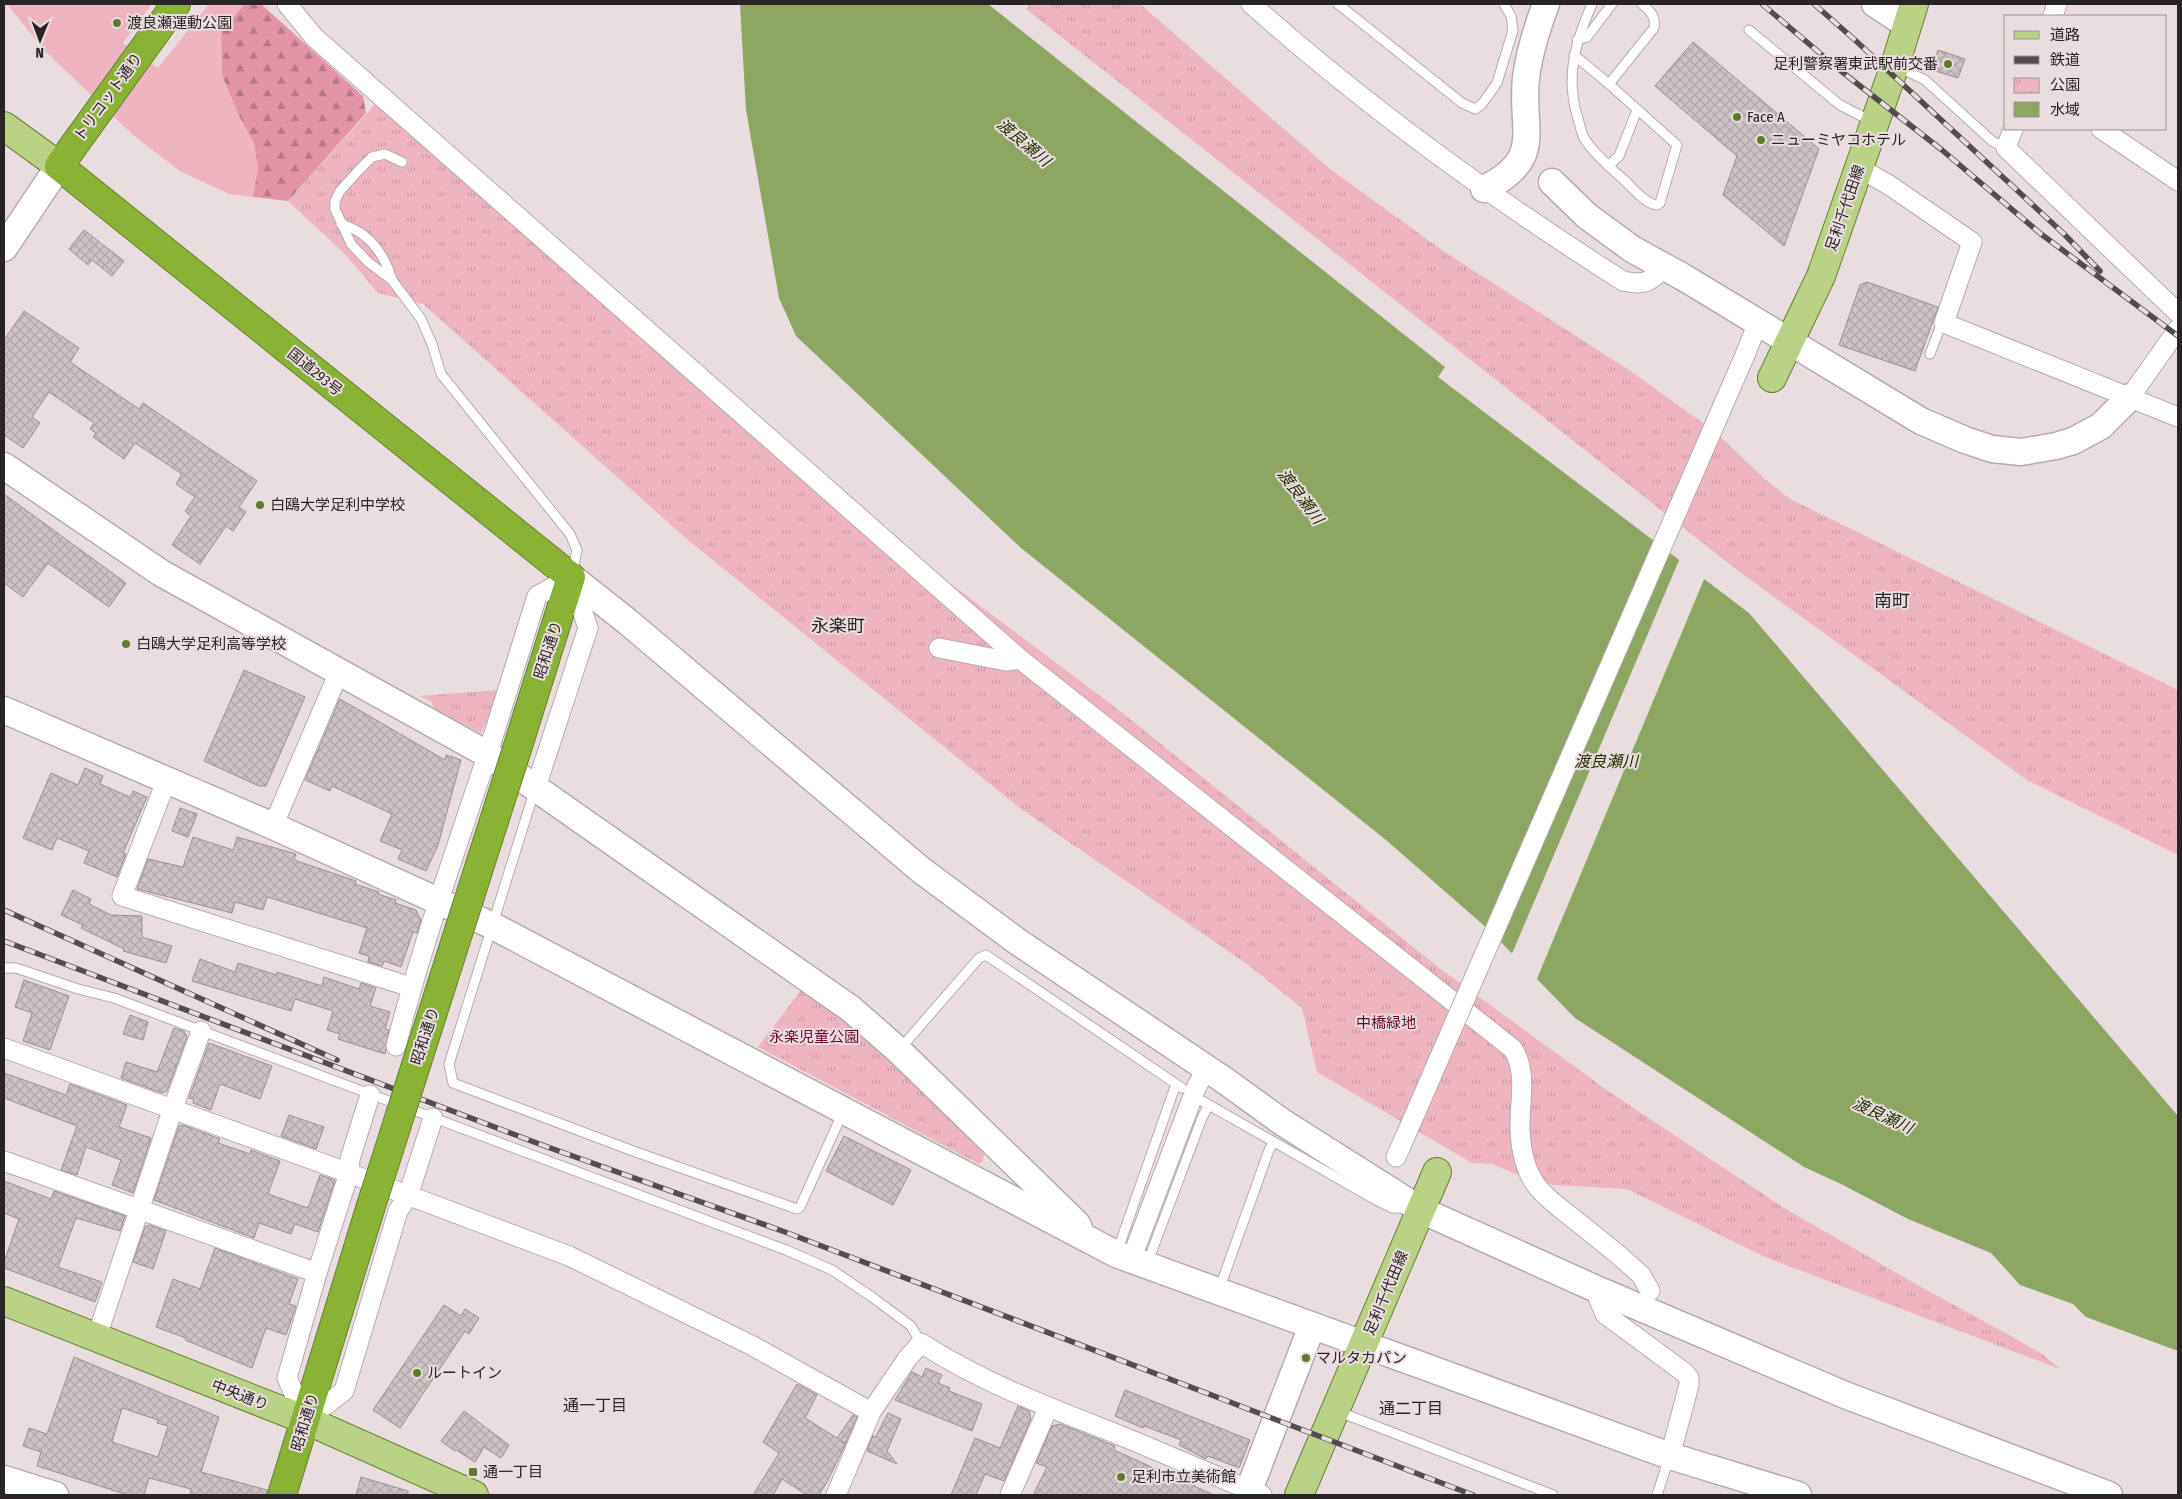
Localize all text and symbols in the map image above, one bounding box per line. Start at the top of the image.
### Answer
place label: 渡良瀬運動公園 [127,14,232,32]
north arrow [15,15,65,65]
legend [2004,15,2167,130]
marker: 渡良瀬運動公園 [111,17,123,29]
text: 道路 [2050,26,2080,44]
text: N [35,44,44,61]
street label: トリコット通り [70,49,146,145]
text: 鉄道 [2050,51,2080,69]
place label: 足利警察署東武駅前交番 [1773,55,1938,73]
marker: 足利警察署東武駅前交番 [1942,58,1954,70]
text: 公園 [2050,76,2080,94]
text: 水域 [2050,101,2080,119]
place label: Face A [1747,108,1785,126]
marker: Face A [1731,111,1743,123]
water label: 渡良瀬川 [993,115,1056,172]
place label: ニューミヤコホテル [1771,131,1906,149]
marker: ニューミヤコホテル [1755,134,1767,146]
street label: 足利千代田線 [1822,163,1868,253]
street label: 国道293号 [284,344,346,400]
water label: 渡良瀬川 [1274,465,1329,529]
place label: 白鴎大学足利中学校 [270,496,405,514]
marker: 白鴎大学足利中学校 [254,499,266,511]
district label: 南町 [1874,590,1910,612]
district label: 永楽町 [811,615,865,637]
street label: 昭和通り [530,619,566,681]
place label: 白鴎大学足利高等学校 [136,635,286,653]
marker: 白鴎大学足利高等学校 [120,638,132,650]
water label: 渡良瀬川 [1574,752,1640,771]
street label: 昭和通り [407,1005,443,1067]
park label: 中橋緑地 [1356,1014,1416,1032]
park label: 永楽児童公園 [769,1028,859,1046]
water label: 渡良瀬川 [1850,1093,1918,1138]
street label: 足利千代田線 [1360,1248,1412,1338]
place label: マルタカパン [1316,1349,1407,1367]
marker: マルタカパン [1300,1352,1312,1364]
place label: ルートイン [427,1364,502,1382]
marker: ルートイン [411,1367,423,1379]
street label: 中央通り [209,1376,271,1414]
street label: 昭和通り [288,1391,322,1453]
district label: 通一丁目 [563,1396,627,1415]
district label: 通二丁目 [1379,1399,1443,1418]
place label: 通一丁目 [483,1463,543,1481]
marker: 通一丁目 [467,1466,479,1478]
place label: 足利市立美術館 [1131,1468,1236,1486]
marker: 足利市立美術館 [1115,1471,1127,1483]

